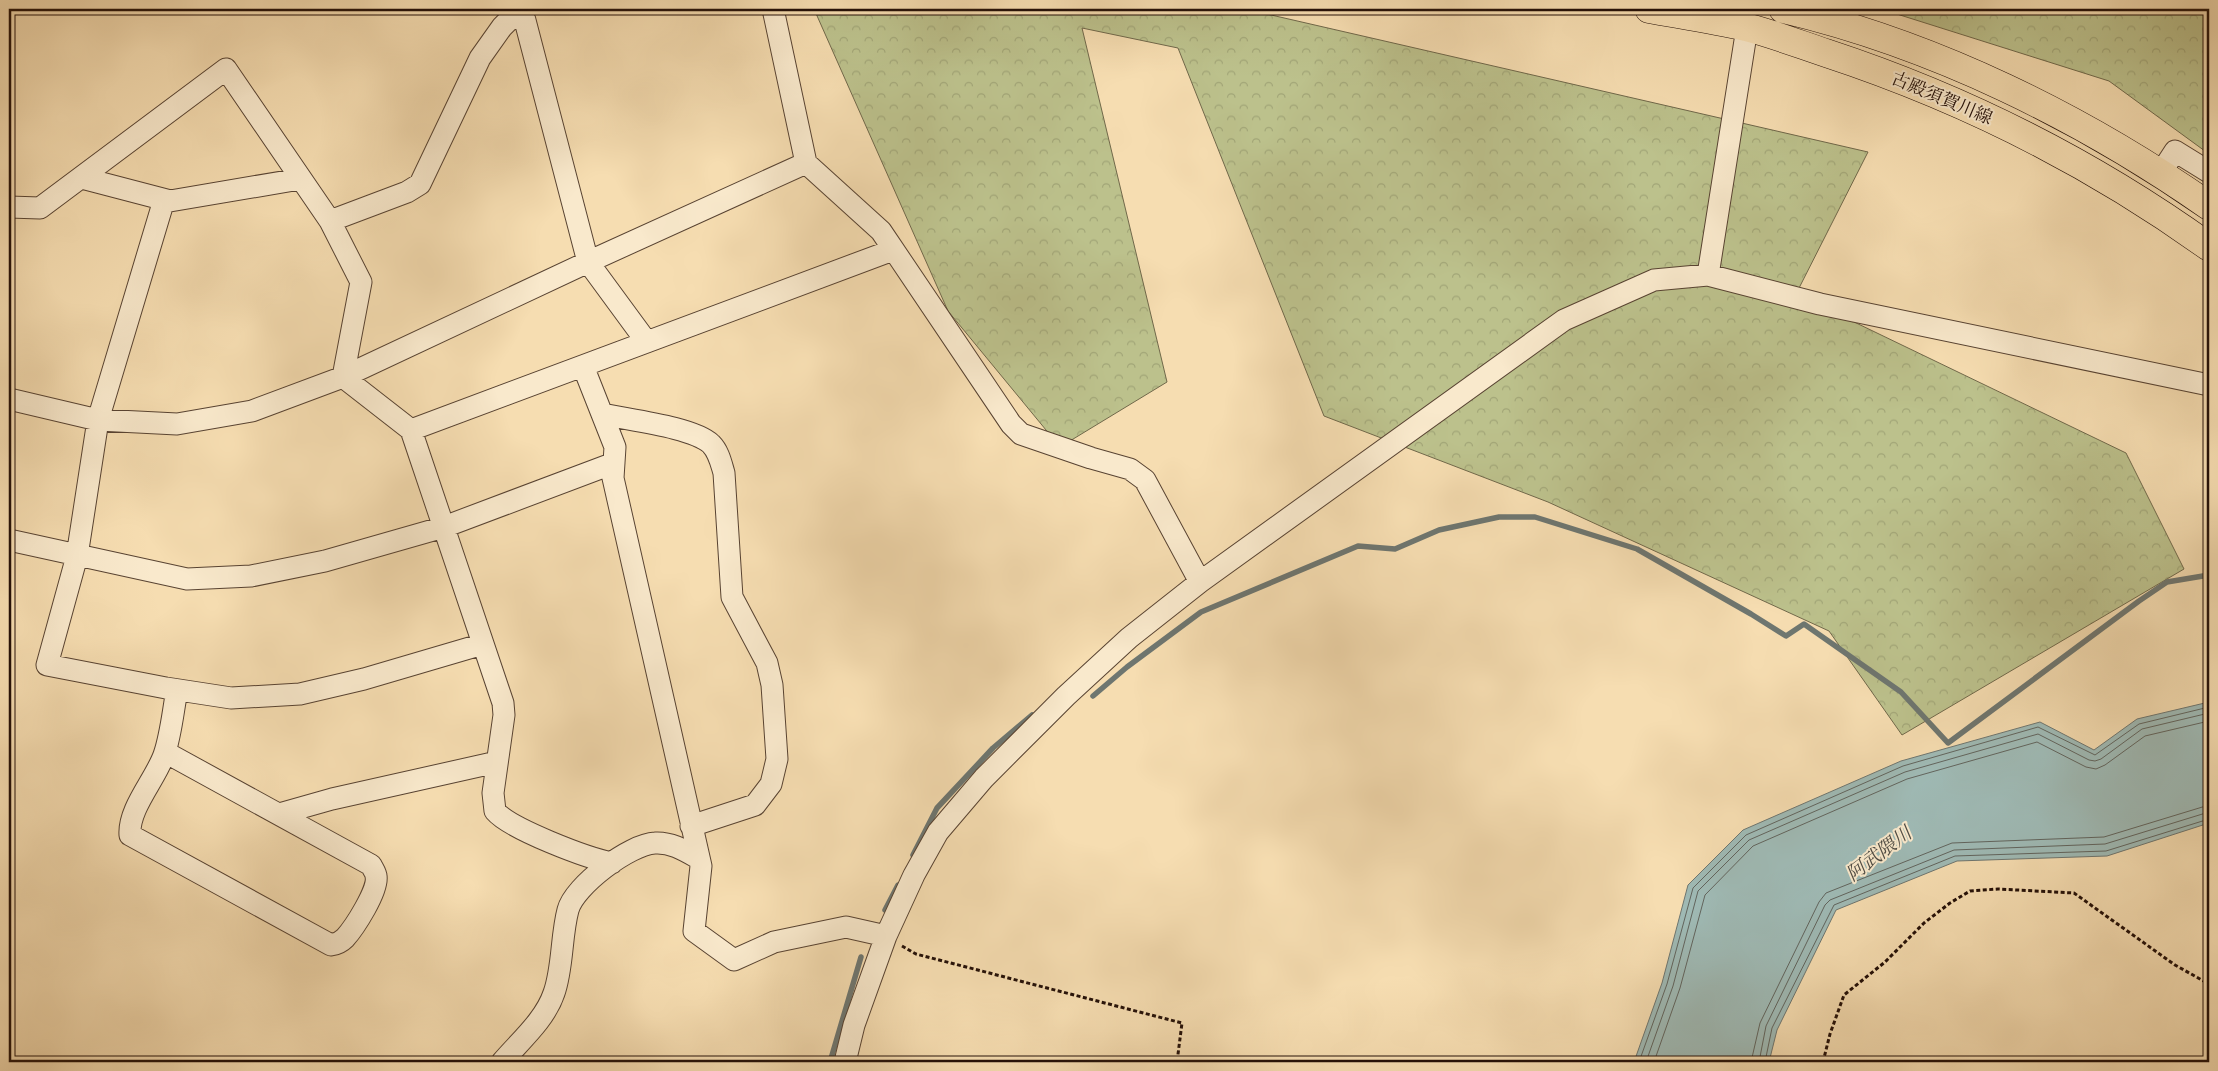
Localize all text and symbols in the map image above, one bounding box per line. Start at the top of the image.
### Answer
street label: 古殿須賀川線 [1888,66,1996,130]
water label: 阿武隈川 [1841,820,1919,887]

